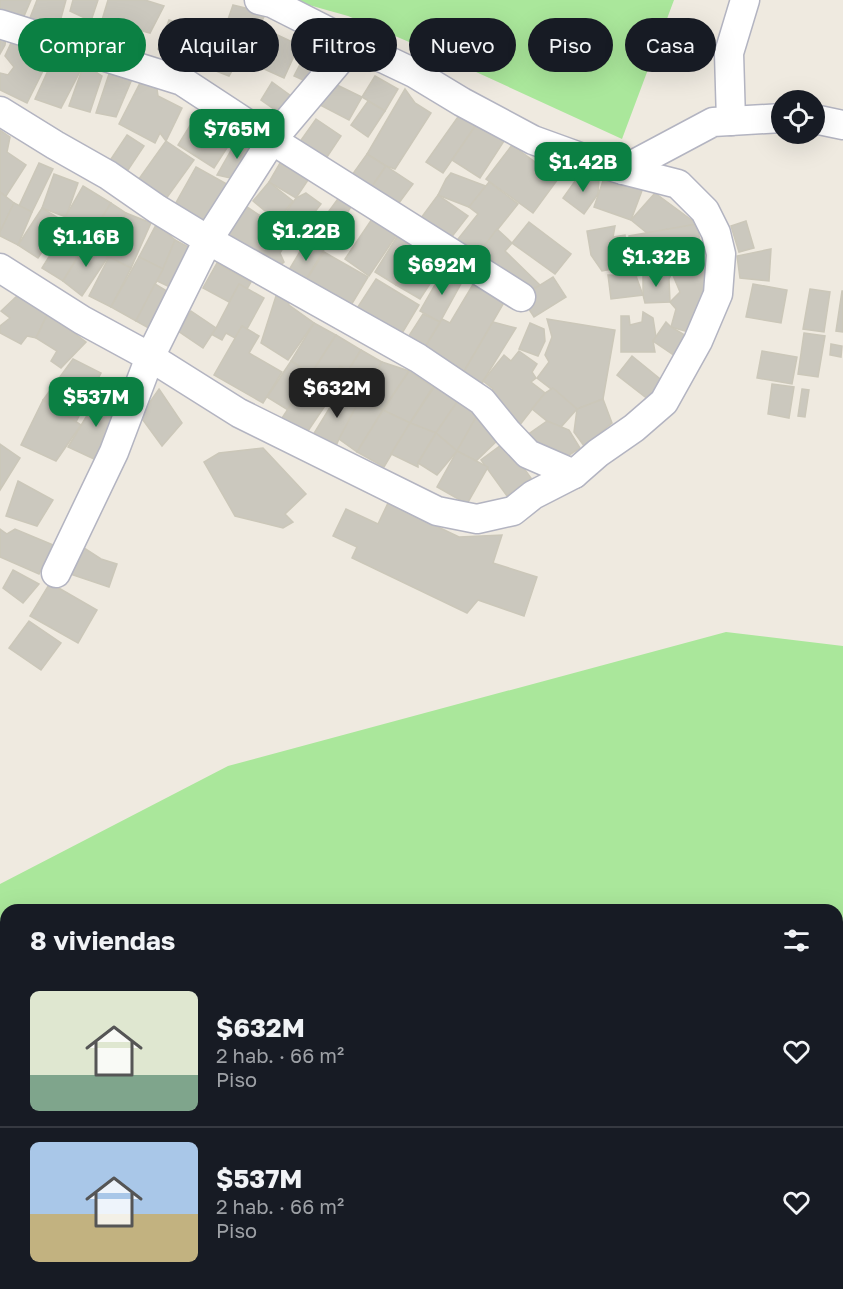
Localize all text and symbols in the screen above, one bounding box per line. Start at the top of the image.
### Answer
chip: Comprar [18,18,146,72]
chip: Alquilar [158,18,279,72]
chip: Filtros [291,18,397,72]
chip: Nuevo [409,18,516,72]
chip: Piso [528,18,613,72]
chip: Casa [625,18,716,72]
map controls [771,90,825,144]
button: locate [771,90,825,144]
pin: $765M [195,109,279,160]
text: $765M [204,116,271,140]
pin: $1.42B [534,142,632,193]
text: $1.42B [549,149,617,173]
pin: $1.22B [257,211,355,262]
pin: $1.16B [37,217,135,268]
text: $1.22B [272,218,340,242]
text: $1.16B [52,224,120,248]
pin: $1.32B [607,237,705,288]
text: $1.32B [622,244,690,268]
pin: $692M [400,245,484,296]
text: $692M [408,252,476,276]
pin: $632M [295,368,379,419]
text: $632M [303,375,371,399]
pin: $537M [54,377,138,428]
text: $537M [63,384,129,408]
icon: filters [780,924,813,957]
text: 8 viviendas [30,925,175,956]
text: $632M [216,1012,305,1043]
icon: home [78,1015,150,1087]
icon: heart [780,1035,813,1068]
text: 2 hab. · 66 m² [216,1043,344,1067]
text: Piso [216,1067,257,1091]
text: $537M [216,1163,302,1194]
icon: home [78,1166,150,1238]
icon: heart [780,1186,813,1219]
text: 2 hab. · 66 m² [216,1194,344,1218]
text: Piso [216,1218,257,1242]

